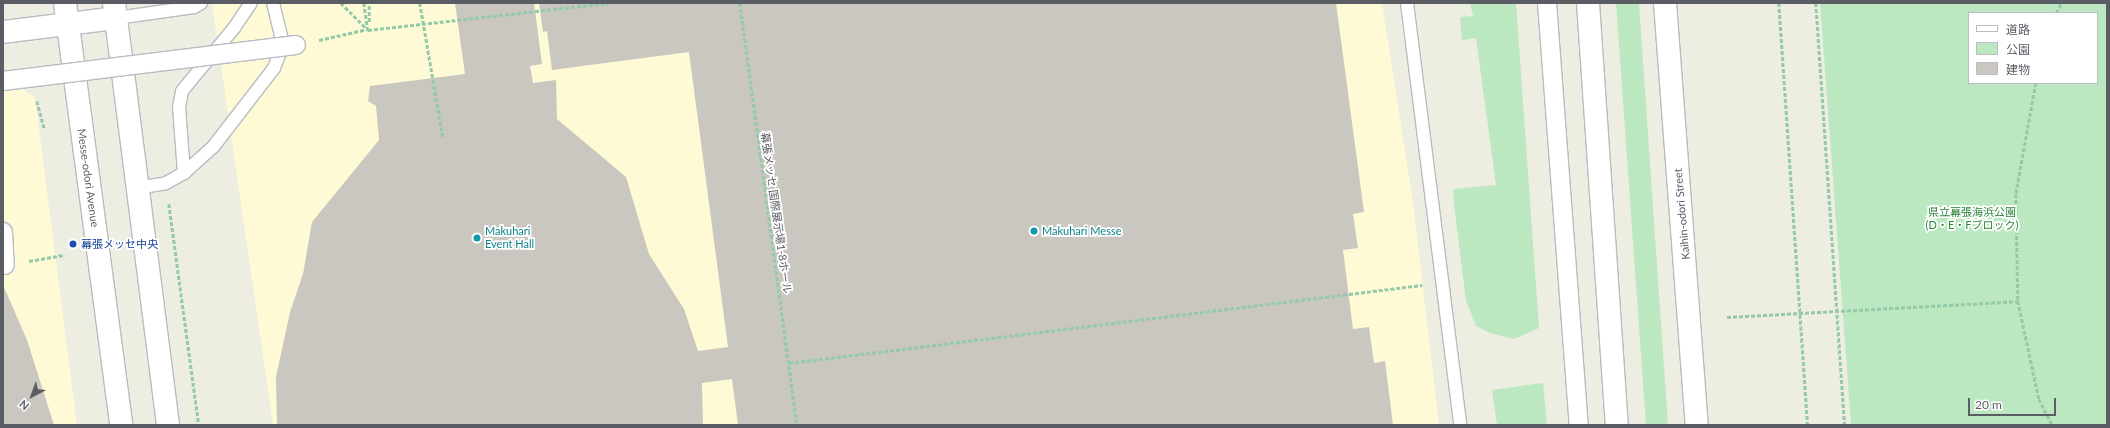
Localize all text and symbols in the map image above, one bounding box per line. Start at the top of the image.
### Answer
legend [1968,12,2098,84]
text: 道路 [2006,22,2030,37]
text: 公園 [2006,42,2030,57]
text: 建物 [2006,62,2030,77]
street label: Messe-odori Avenue [75,128,101,228]
street label: 幕張メッセ 国際展示場1-8ホール [758,132,794,294]
street label: Kaihin-odori Street [1671,168,1693,260]
park label: 県立幕張海浜公園 (D・E・Fブロック) [1926,206,2018,232]
place label: Makuhari Messe [1042,224,1121,238]
place label: Makuhari Event Hall [485,225,534,251]
marker: Makuhari Messe [1029,226,1039,236]
marker: Makuhari Event Hall [472,233,482,243]
place label: 幕張メッセ中央 [81,237,158,251]
marker: 幕張メッセ中央 [68,239,78,249]
north arrow [12,376,52,416]
scale bar [1970,390,2058,416]
text: 20 m [1975,397,2002,412]
text: N [16,398,31,413]

